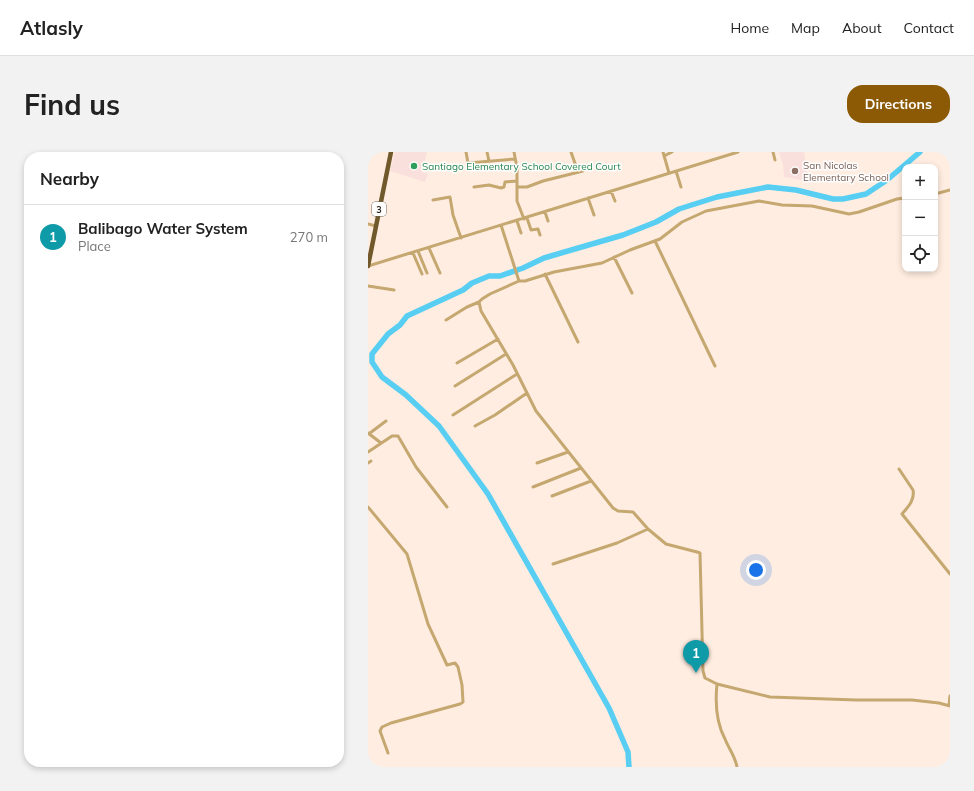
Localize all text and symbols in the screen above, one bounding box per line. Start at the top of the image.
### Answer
text: Atlasly [20,16,83,40]
text: Home [730,19,769,37]
text: Map [791,19,820,37]
text: About [842,19,882,37]
text: Contact [904,19,954,37]
button: Directions [847,85,950,123]
text: Find us [24,87,120,122]
place label: San Nicolas Elementary School [803,159,889,184]
place label: Santiago Elementary School Covered Court [422,160,621,173]
marker: Santiago Elementary School Covered Court [409,161,419,171]
map controls [902,164,938,272]
button: + [902,164,938,200]
marker: San Nicolas Elementary School [790,166,800,176]
text: Nearby [40,168,99,189]
button: − [902,200,938,236]
road number: 3 [372,202,386,216]
text: Balibago Water System [78,219,248,238]
text: 1 [49,229,57,245]
text: 270 m [290,229,328,245]
button: locate [902,236,938,272]
text: Place [78,238,111,254]
your location [746,560,766,580]
pin: 1 [683,640,709,673]

